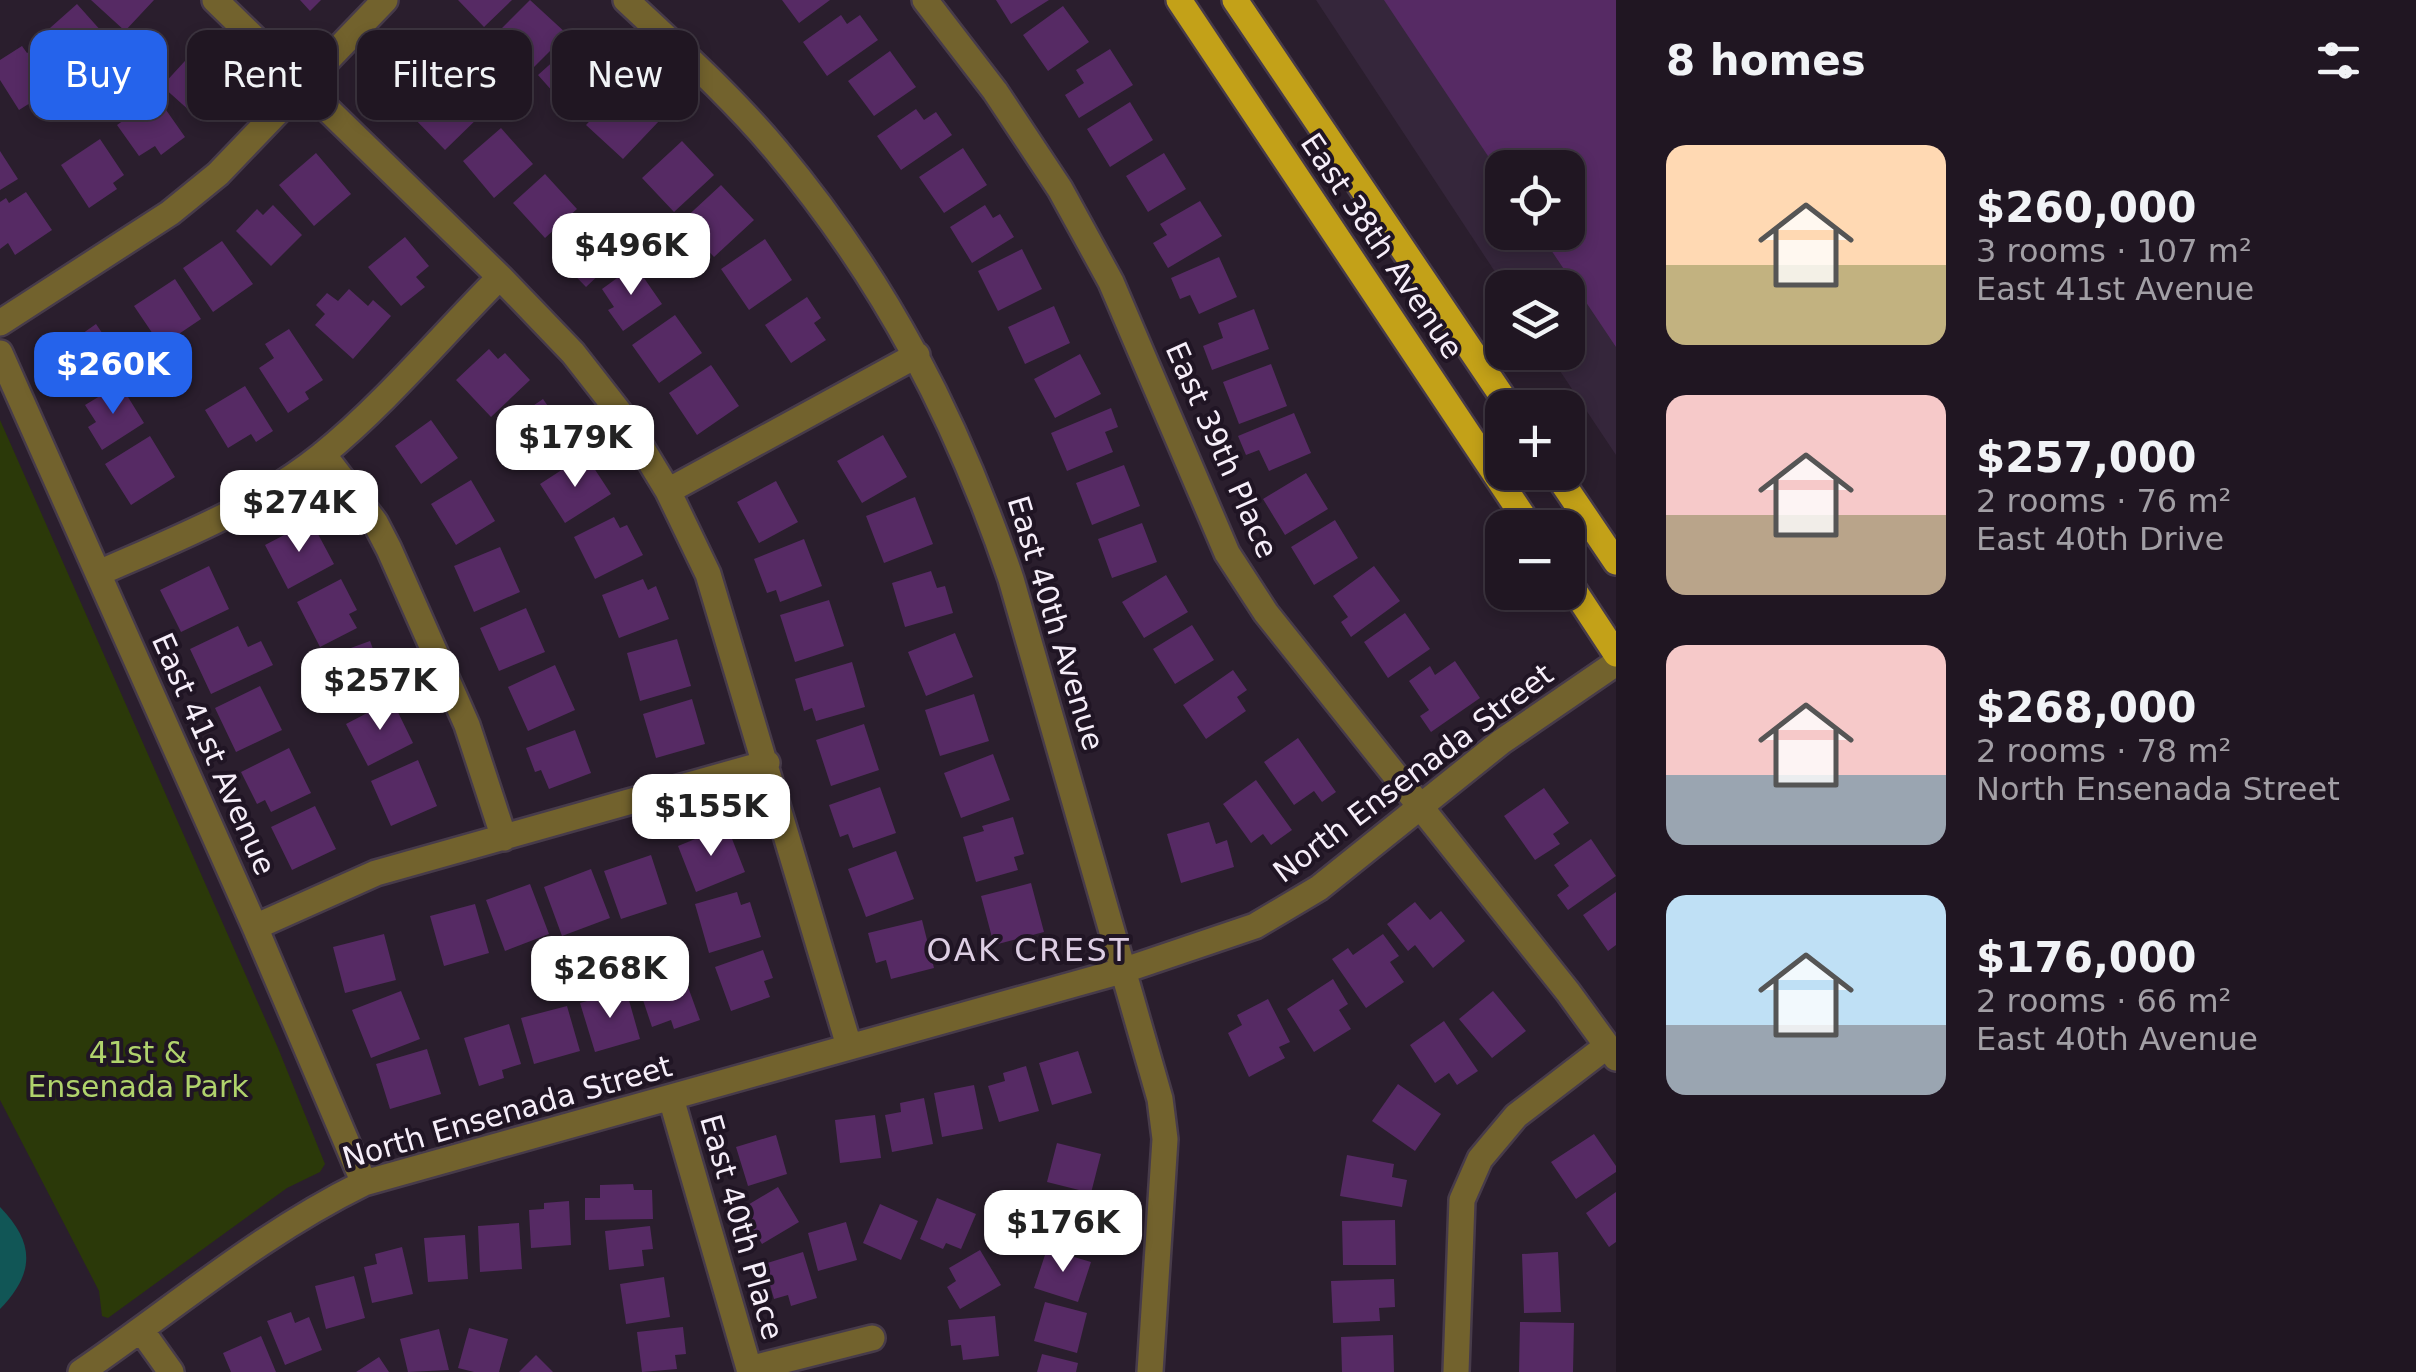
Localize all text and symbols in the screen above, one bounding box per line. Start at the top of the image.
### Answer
chip: Buy [30,30,167,120]
chip: Rent [187,30,337,120]
chip: Filters [357,30,532,120]
chip: New [552,30,698,120]
icon: filters [2311,33,2366,88]
text: 8 homes [1666,36,1866,85]
street label: East 38th Avenue [1294,127,1470,365]
map controls [1485,150,1585,610]
button: locate [1485,150,1585,250]
text: $260,000 [1976,183,2197,232]
icon: home [1746,185,1866,305]
pin: $496K [561,213,701,298]
text: $496K [574,226,688,264]
text: 3 rooms · 107 m² [1976,232,2252,270]
button: layers [1485,270,1585,370]
text: East 41st Avenue [1976,270,2254,308]
pin: $260K [43,332,183,417]
street label: East 39th Place [1159,337,1285,563]
text: $260K [56,345,170,383]
button: + [1485,390,1585,490]
pin: $179K [505,405,645,490]
text: $179K [518,418,632,456]
text: $257,000 [1976,433,2197,482]
icon: home [1746,435,1866,555]
pin: $274K [229,470,369,555]
text: 2 rooms · 76 m² [1976,482,2231,520]
text: $274K [242,483,356,521]
street label: East 40th Avenue [1001,492,1111,754]
button: − [1485,510,1585,610]
text: East 40th Drive [1976,520,2224,558]
street label: East 41st Avenue [145,628,283,880]
pin: $257K [310,648,450,733]
street label: North Ensenada Street [1266,656,1560,890]
text: $257K [323,661,437,699]
text: $268,000 [1976,683,2197,732]
icon: home [1746,685,1866,805]
text: 2 rooms · 78 m² [1976,732,2231,770]
text: North Ensenada Street [1976,770,2340,808]
pin: $155K [641,774,781,859]
text: $155K [654,787,768,825]
district label: OAK CREST [927,931,1131,969]
text: $176,000 [1976,933,2197,982]
icon: home [1746,935,1866,1055]
pin: $268K [540,936,680,1021]
text: $268K [553,949,667,987]
text: 2 rooms · 66 m² [1976,982,2231,1020]
text: East 40th Avenue [1976,1020,2258,1058]
park label: 41st & Ensenada Park [27,1035,249,1104]
street label: North Ensenada Street [338,1048,676,1176]
street label: East 40th Place [693,1110,791,1344]
pin: $176K [993,1190,1133,1275]
text: $176K [1006,1203,1120,1241]

